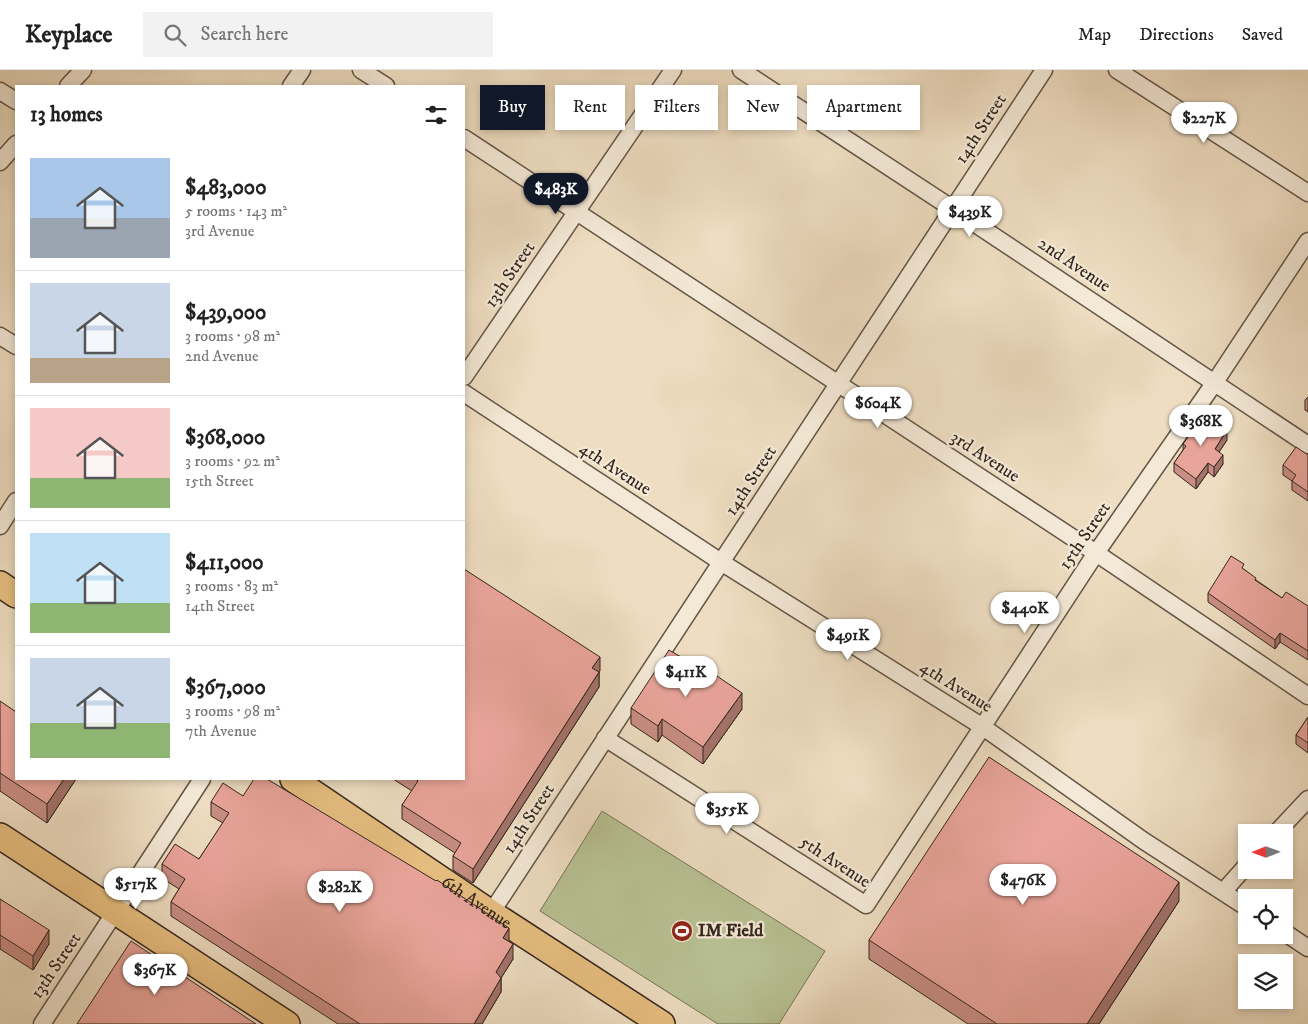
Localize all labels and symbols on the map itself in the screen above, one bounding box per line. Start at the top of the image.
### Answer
street label: 14th Street [950,90,1012,168]
pin: $227K [1169,102,1239,144]
pin: $483K [521,172,591,215]
pin: $439K [935,196,1005,238]
street label: 2nd Avenue [1033,233,1115,297]
street label: 13th Street [480,238,540,312]
pin: $604K [843,386,913,429]
pin: $368K [1166,404,1236,447]
street label: 3rd Avenue [946,427,1024,487]
street label: 4th Avenue [575,438,655,500]
street label: 14th Street [720,442,782,520]
street label: 15th Street [1054,498,1116,574]
pin: $440K [990,592,1060,634]
pin: $491K [813,618,883,661]
pin: $411K [651,656,721,698]
street label: 4th Avenue [916,656,996,718]
street label: 14th Street [498,780,560,858]
pin: $355K [692,792,762,835]
north arrow [1238,824,1292,879]
street label: 5th Avenue [795,831,875,893]
pin: $476K [988,864,1058,906]
pin: $517K [101,868,171,910]
pin: $282K [305,870,375,913]
street label: 6th Avenue [437,871,516,934]
sports icon: IM Field [670,919,694,943]
place label: IM Field [698,920,764,942]
street label: 13th Street [26,929,86,1003]
pin: $367K [120,954,190,996]

